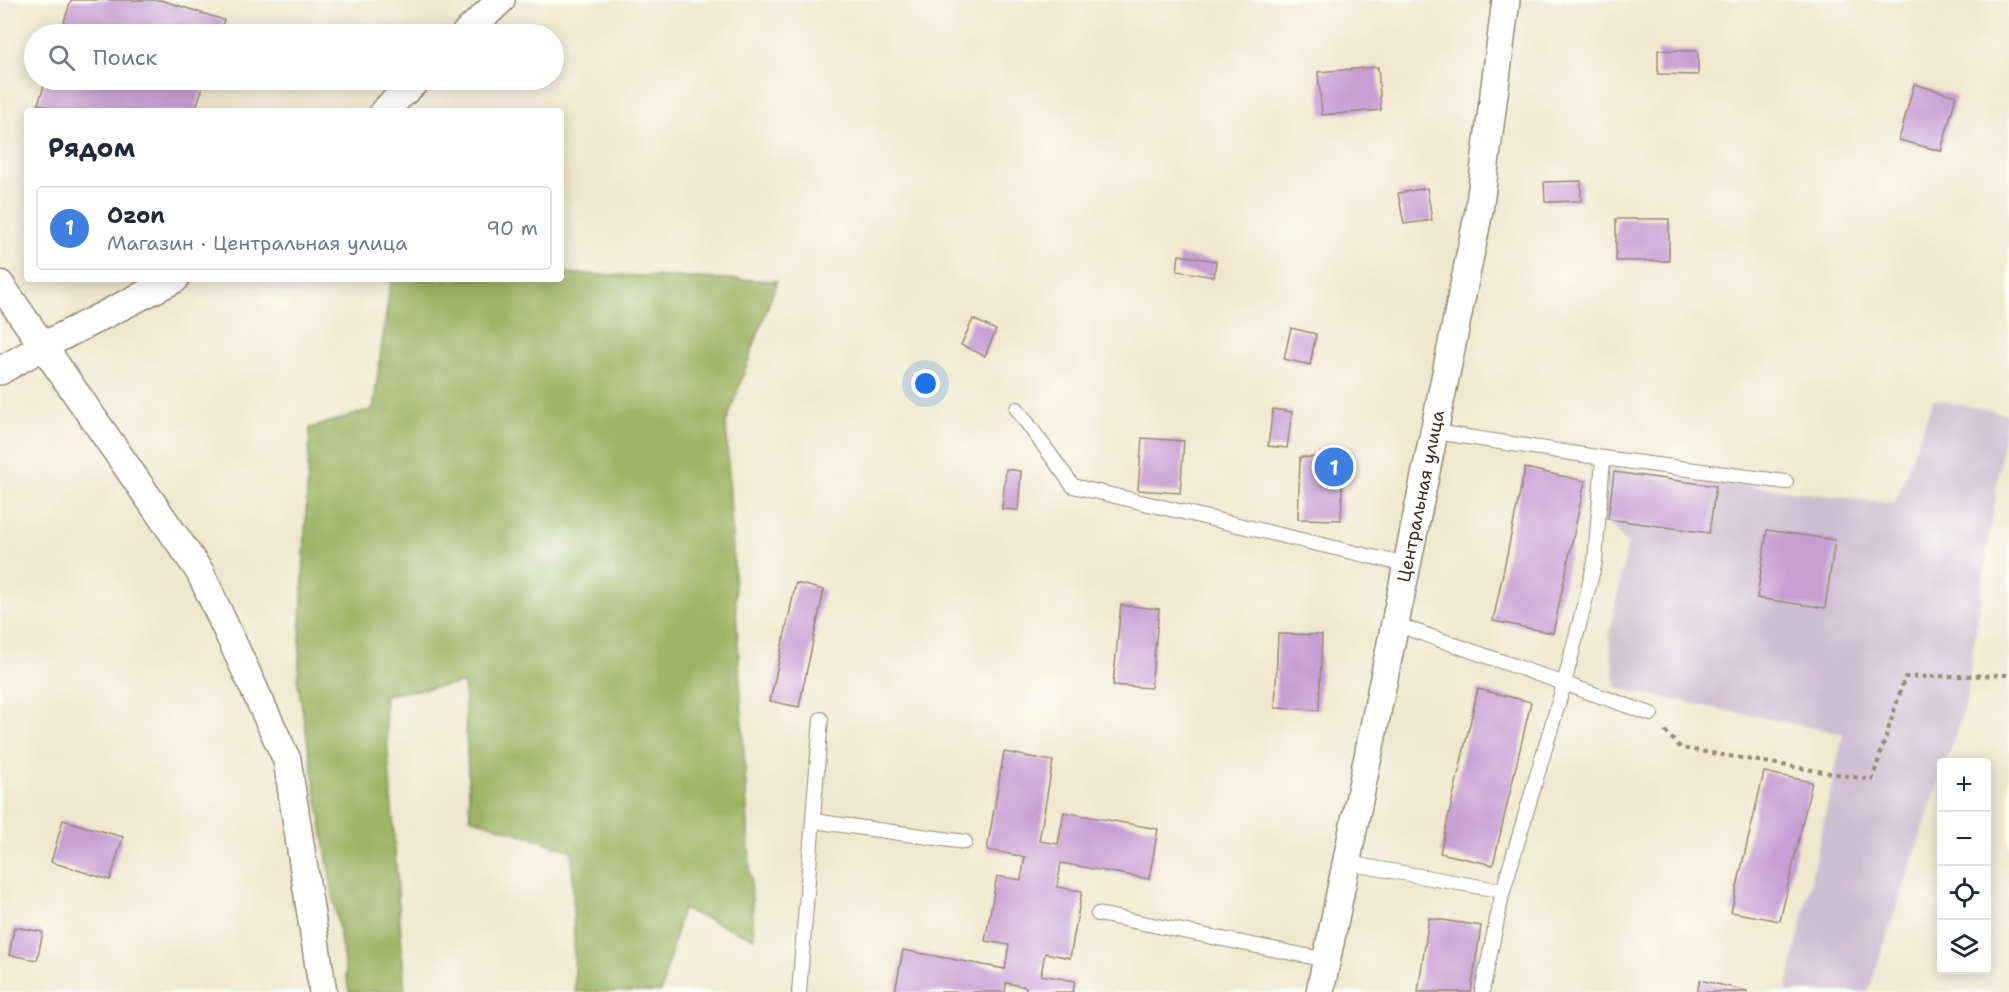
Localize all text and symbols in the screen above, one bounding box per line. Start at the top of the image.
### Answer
search box [24,24,564,90]
icon: search [45,41,78,74]
text: Поиск [93,43,157,72]
text: Рядом [48,130,135,165]
text: Ozon [107,201,165,230]
text: 1 [65,215,74,241]
text: 90 m [486,215,538,241]
text: Магазин · Центральная улица [107,230,408,256]
your location [911,369,940,398]
street label: Центральная улица [1392,408,1450,584]
pin: 1 [1314,444,1354,490]
map controls [1937,758,1991,974]
button: + [1937,758,1991,812]
button: − [1937,812,1991,866]
button: locate [1937,866,1991,920]
button: layers [1937,920,1991,974]

